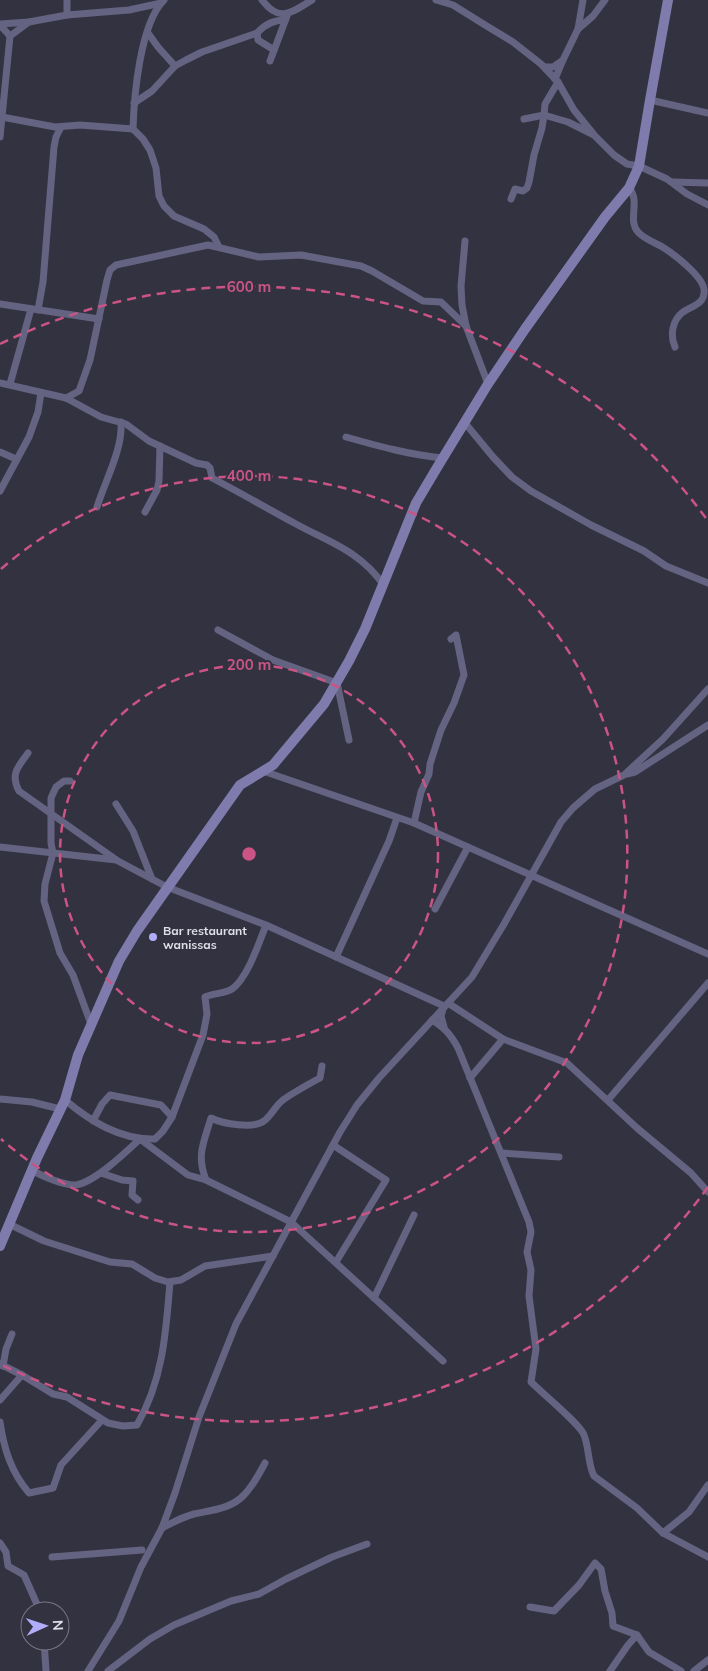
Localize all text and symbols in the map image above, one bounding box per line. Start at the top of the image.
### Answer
text: 600 m [227,277,271,296]
text: 400 m [227,466,271,485]
text: 200 m [227,655,271,674]
centre of rings [240,845,258,863]
place label: Bar restaurant wanissas [163,923,247,952]
marker: Bar restaurant wanissas [147,931,159,943]
north arrow [20,1601,70,1651]
text: N [49,1620,67,1631]

